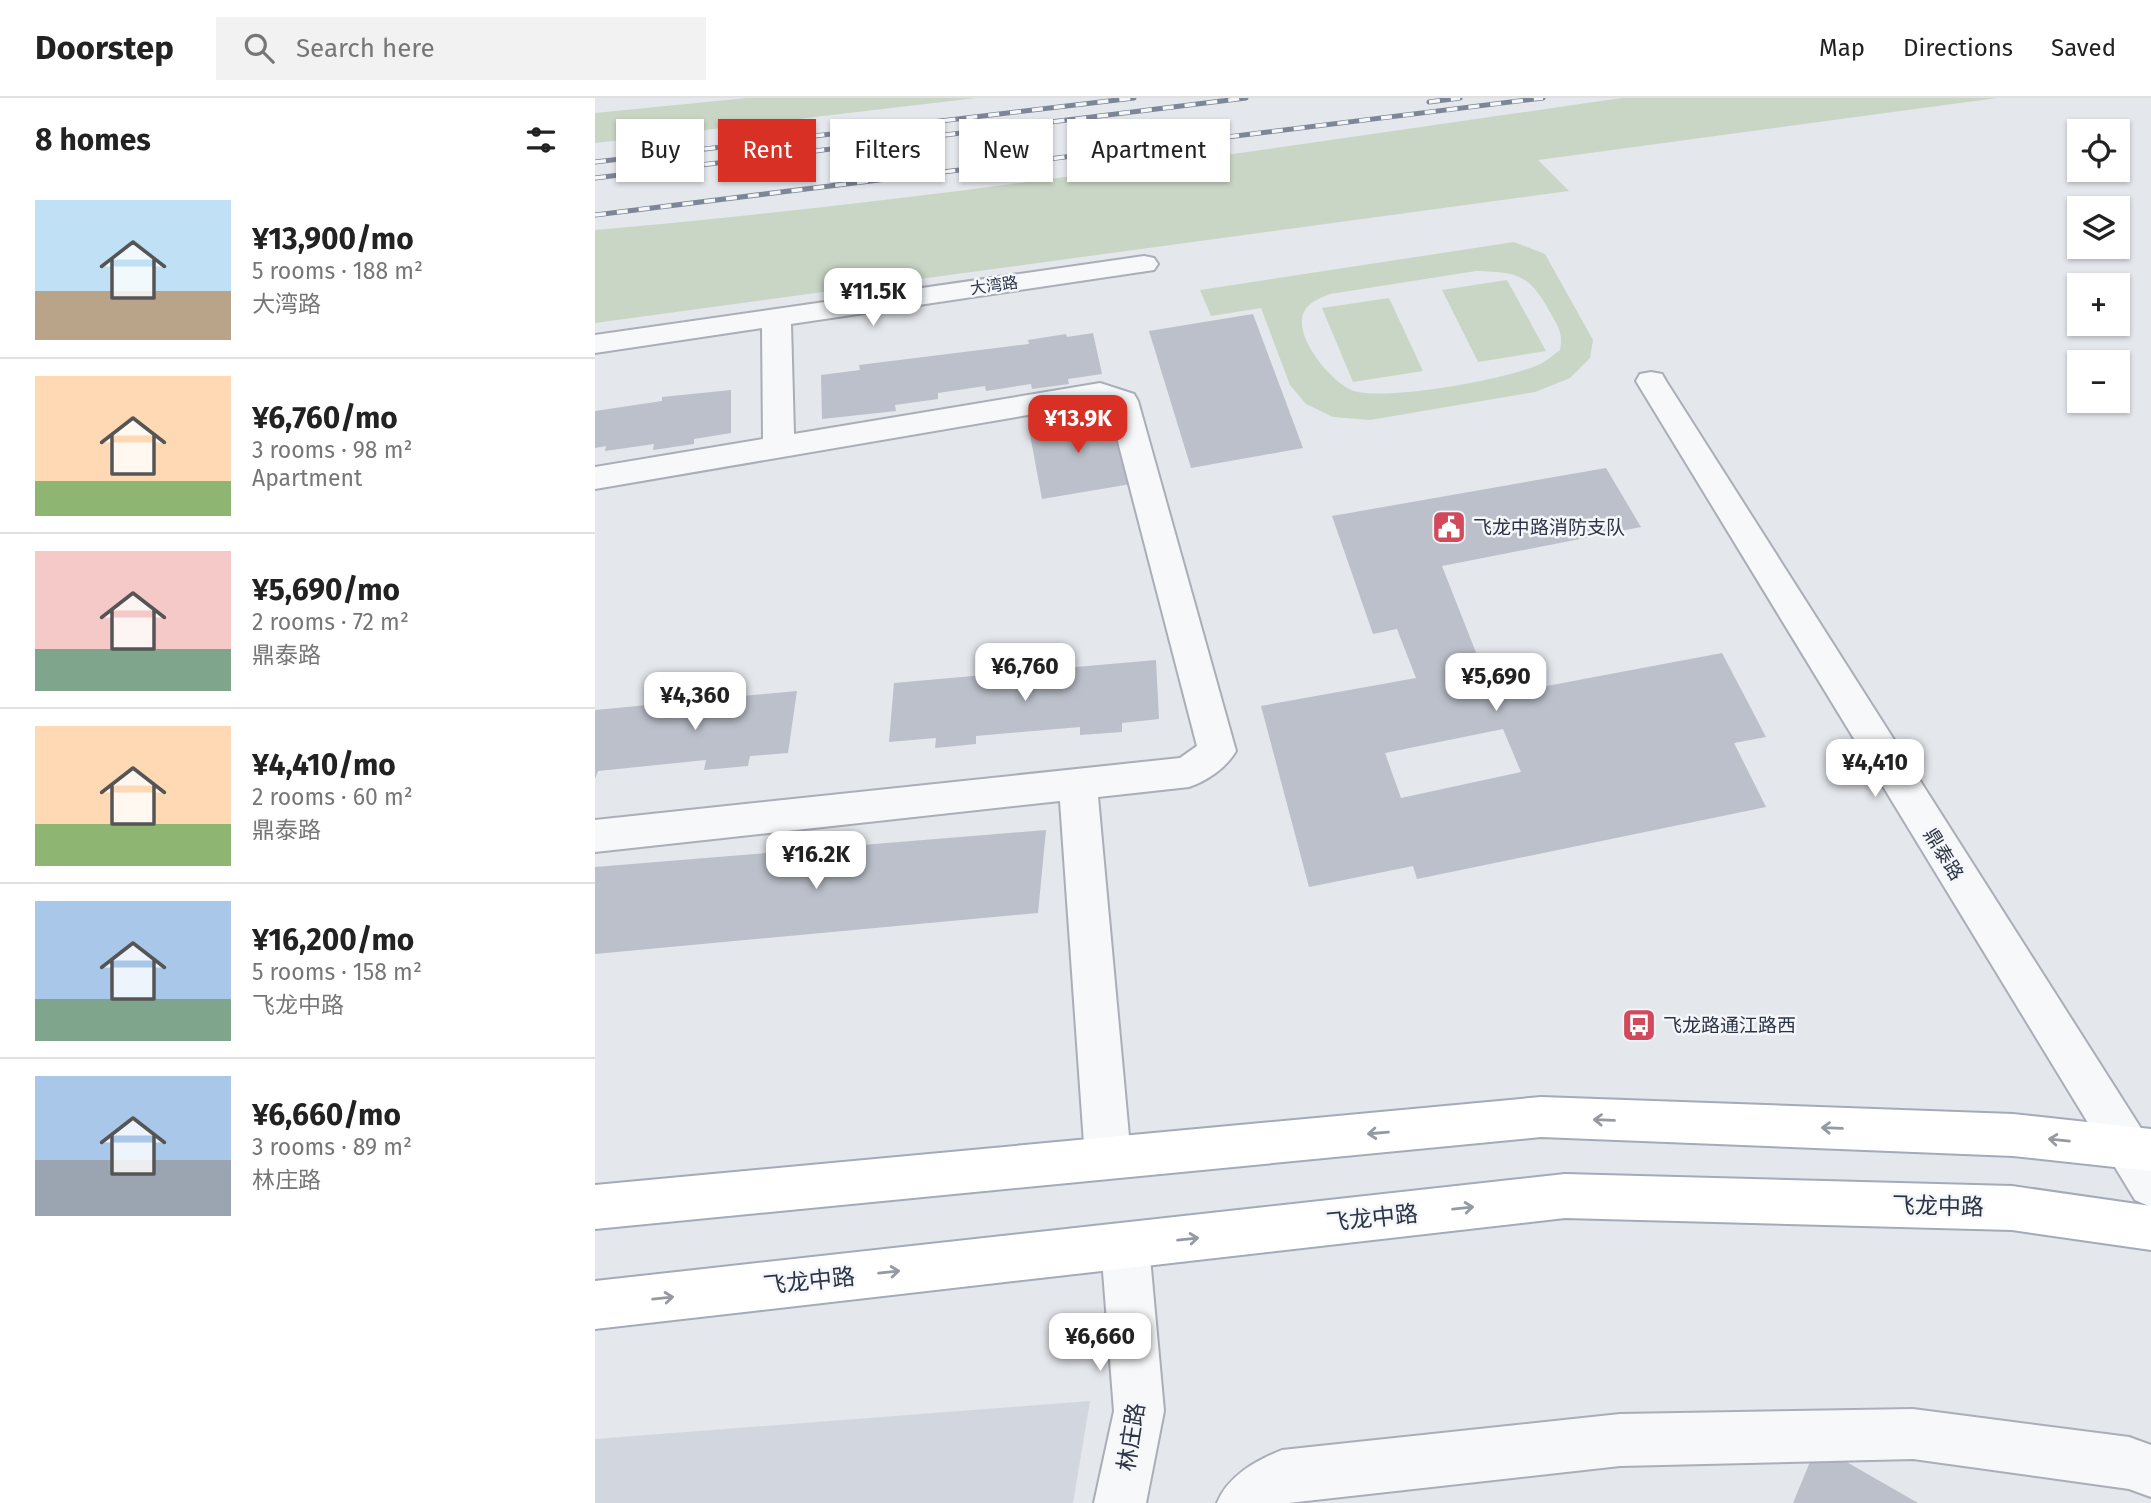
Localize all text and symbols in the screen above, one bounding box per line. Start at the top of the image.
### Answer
search box [216,17,706,80]
text: Doorstep [35,28,174,68]
icon: search [240,29,278,67]
text: Search here [296,33,435,64]
text: Map [1819,34,1865,62]
text: Directions [1903,34,2013,62]
text: Saved [2051,34,2116,62]
chip: Buy [616,119,704,182]
chip: Rent [718,119,816,182]
chip: Filters [830,119,945,182]
chip: New [959,119,1053,182]
chip: Apartment [1067,119,1230,182]
map controls [2067,119,2130,413]
button: locate [2067,119,2130,182]
icon: filters [522,121,560,159]
text: 8 homes [35,122,151,158]
button: layers [2067,196,2130,259]
text: ¥13,900/mo [252,221,414,257]
icon: home [91,228,175,312]
text: 5 rooms · 188 m² [252,257,423,285]
pin: ¥11.5K [816,268,930,328]
street label: 大湾路 [969,273,1019,298]
button: + [2067,273,2130,336]
text: ¥11.5K [840,277,906,305]
text: 大湾路 [252,290,321,318]
button: − [2067,350,2130,413]
pin: ¥13.9K [1021,396,1135,455]
text: ¥6,760/mo [252,400,398,436]
icon: home [91,404,175,488]
text: ¥13.9K [1044,404,1112,432]
text: 3 rooms · 98 m² [252,436,412,464]
text: Apartment [252,464,362,492]
public building icon: 飞龙中路消防支队 [1430,508,1468,546]
place label: 飞龙中路消防支队 [1473,516,1625,539]
text: ¥5,690/mo [252,572,400,608]
icon: home [91,579,175,663]
text: 2 rooms · 72 m² [252,608,409,636]
text: 鼎泰路 [252,641,321,669]
pin: ¥6,760 [968,644,1082,703]
text: ¥6,760 [991,652,1059,680]
pin: ¥5,690 [1439,654,1553,713]
text: ¥5,690 [1461,662,1531,690]
pin: ¥4,360 [638,672,752,732]
text: ¥4,360 [660,681,730,709]
pin: ¥4,410 [1818,740,1932,799]
text: ¥4,410/mo [252,747,396,783]
text: ¥4,410 [1842,748,1908,776]
icon: home [91,754,175,838]
text: 2 rooms · 60 m² [252,783,413,811]
text: 鼎泰路 [252,816,321,844]
street label: 鼎泰路 [1919,824,1968,885]
pin: ¥16.2K [759,832,873,891]
text: ¥16.2K [782,840,850,868]
text: ¥16,200/mo [252,922,414,958]
icon: home [91,929,175,1013]
text: 5 rooms · 158 m² [252,958,422,986]
text: 飞龙中路 [252,991,344,1019]
bus stop icon: 飞龙路通江路西 [1620,1006,1658,1044]
place label: 飞龙路通江路西 [1663,1014,1796,1037]
text: ¥6,660/mo [252,1097,401,1133]
icon: home [91,1104,175,1188]
one-way arrow [1593,1113,1616,1126]
one-way arrow [1821,1121,1844,1134]
one-way arrow [1367,1126,1390,1139]
text: 3 rooms · 89 m² [252,1133,412,1161]
one-way arrow [2048,1133,2071,1146]
text: 林庄路 [252,1166,321,1194]
street label: 飞龙中路 [1892,1191,1984,1221]
street label: 飞龙中路 [1325,1199,1419,1237]
one-way arrow [1451,1201,1474,1214]
one-way arrow [1176,1232,1199,1245]
street label: 飞龙中路 [762,1262,856,1300]
one-way arrow [877,1266,900,1279]
one-way arrow [651,1291,674,1304]
pin: ¥6,660 [1043,1314,1157,1373]
text: ¥6,660 [1065,1322,1135,1350]
street label: 林庄路 [1112,1401,1150,1473]

